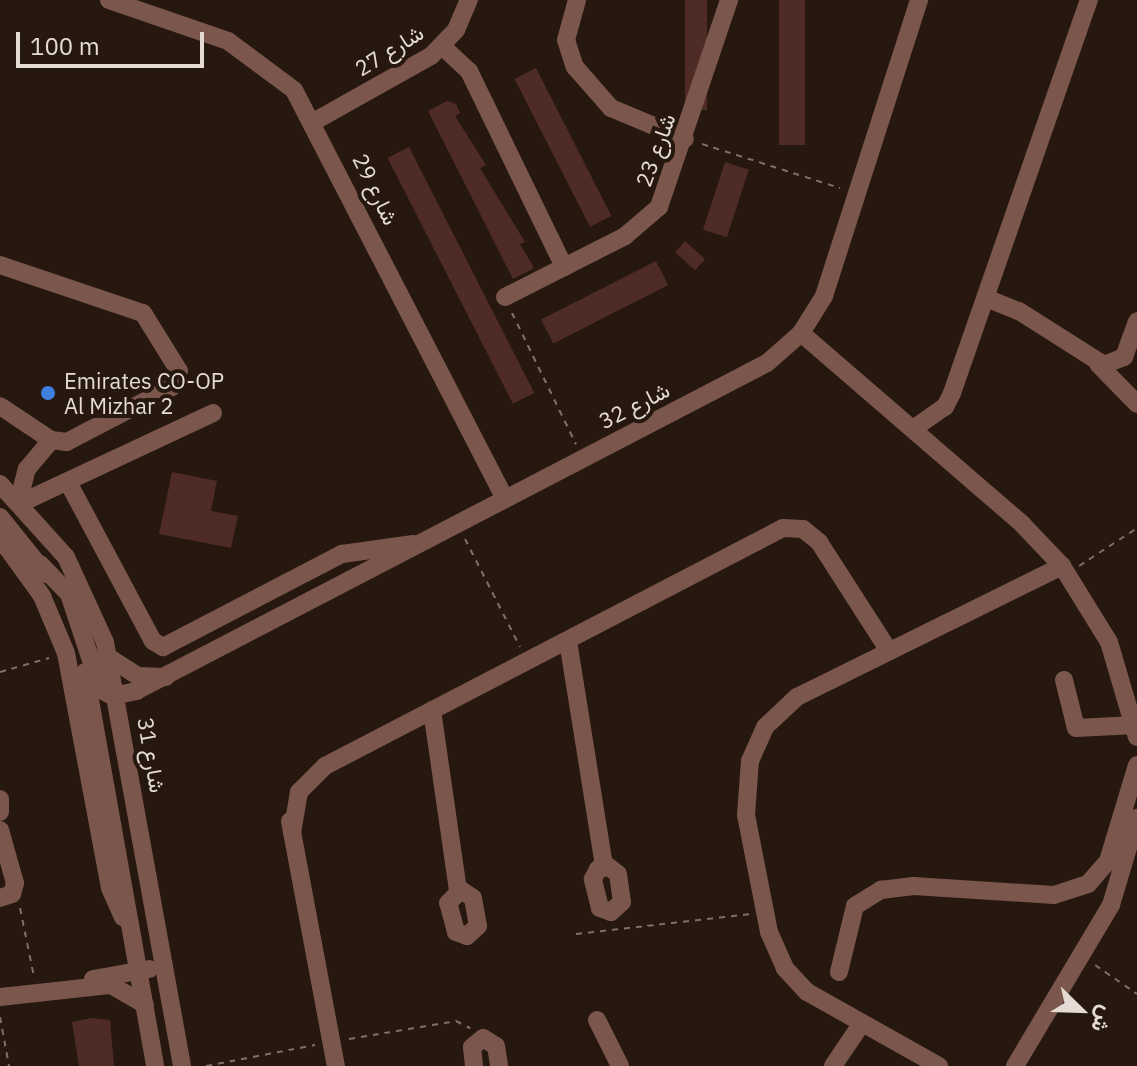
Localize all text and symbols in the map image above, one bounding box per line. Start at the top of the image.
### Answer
scale bar [20,16,208,66]
street label: شارع 27 [350,19,428,81]
text: 100 m [30,30,100,62]
street label: شارع 23 [630,110,680,190]
street label: شارع 29 [348,149,404,229]
place label: Emirates CO-OP Al Mizhar 2 [64,367,224,418]
street label: شارع 32 [594,376,674,434]
marker: Emirates CO-OP Al Mizhar 2 [39,384,57,402]
street label: شارع 31 [132,715,172,795]
north arrow [1041,970,1121,1050]
text: ش [1085,1002,1122,1037]

